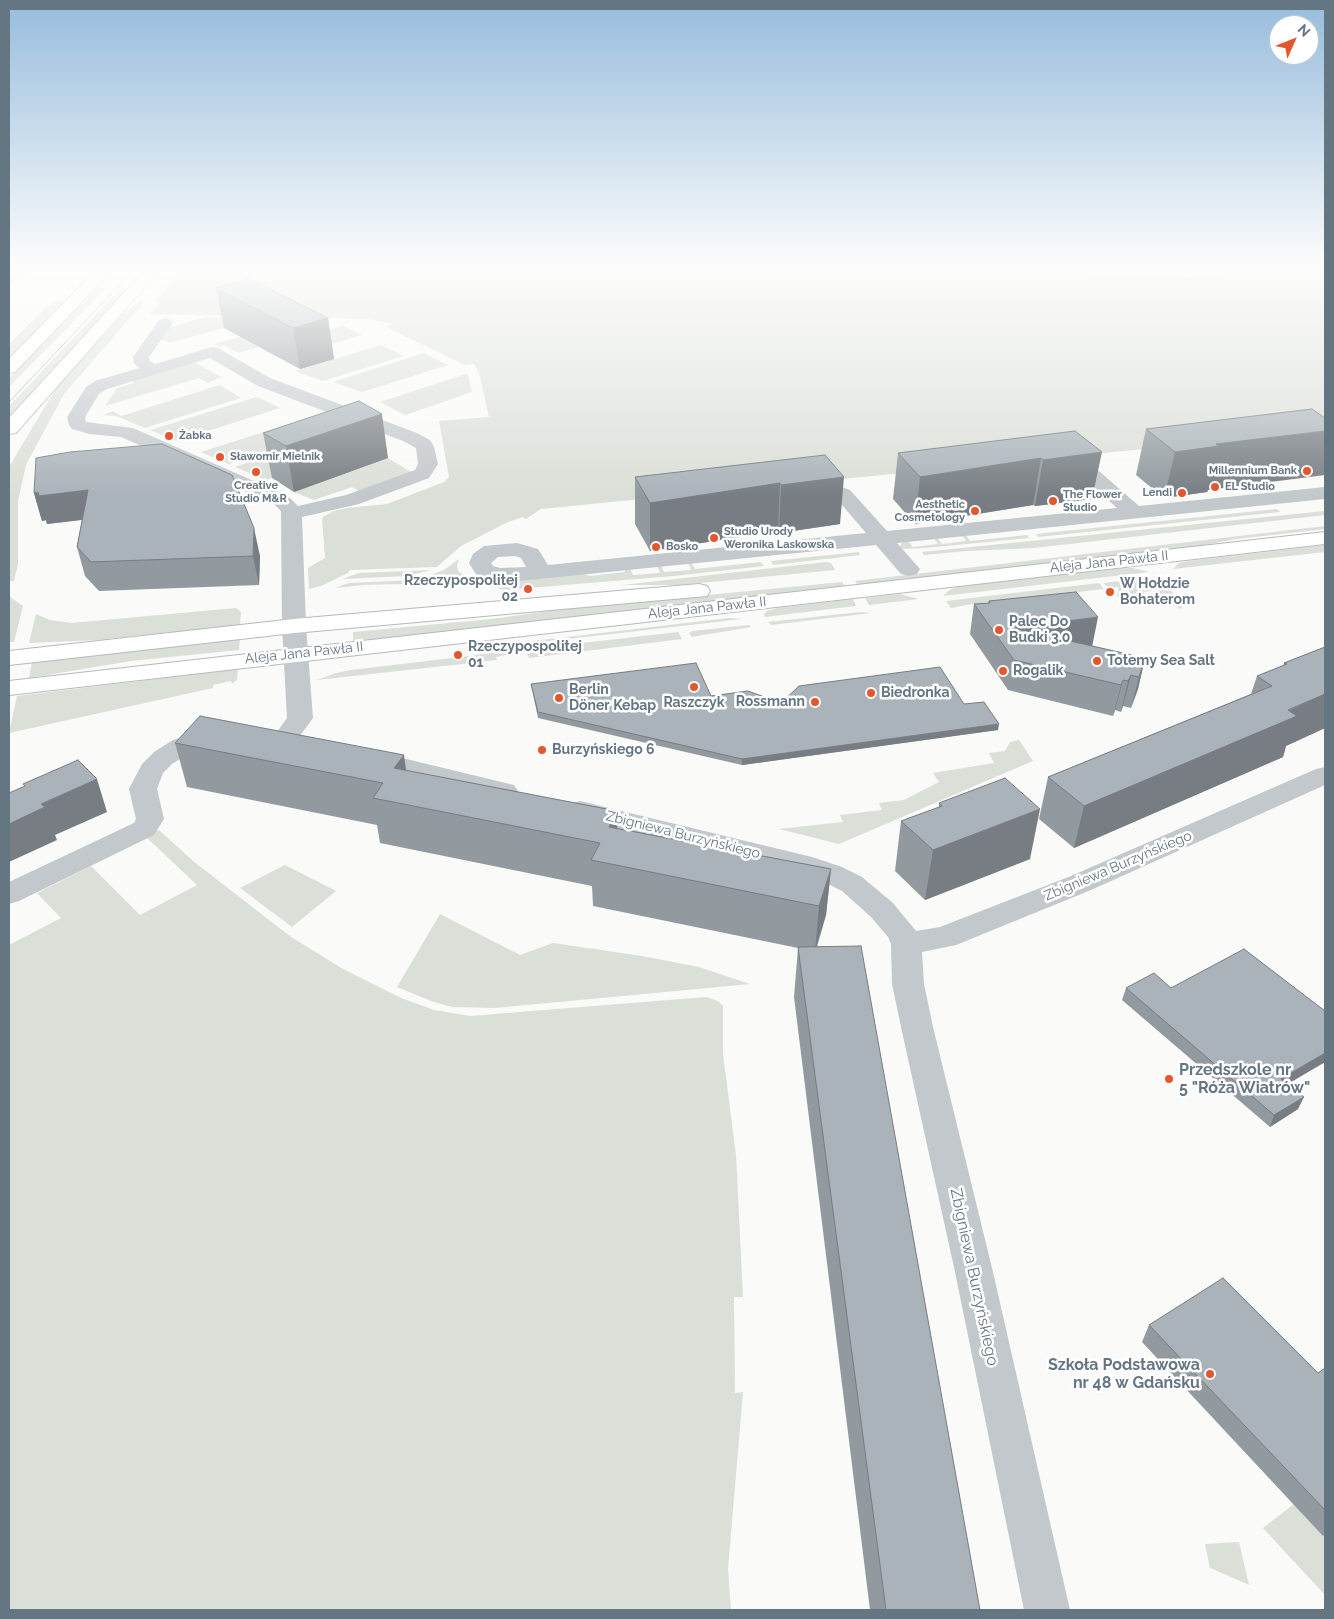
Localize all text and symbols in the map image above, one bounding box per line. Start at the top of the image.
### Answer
north arrow [1269,15,1319,65]
text: N [1295,21,1314,40]
place label: Żabka [179,429,212,443]
marker: Żabka [163,430,175,442]
place label: Sławomir Mielnik [230,450,320,464]
marker: Sławomir Mielnik [214,451,226,463]
place label: Millennium Bank [1209,464,1297,478]
marker: Millennium Bank [1301,465,1313,477]
marker: Creative Studio M&R [250,466,262,478]
place label: Creative Studio M&R [225,479,287,505]
place label: EL Studio [1225,480,1275,494]
marker: EL Studio [1209,481,1221,493]
place label: Lendi [1142,486,1172,500]
marker: Lendi [1176,487,1188,499]
place label: The Flower Studio [1063,488,1122,514]
marker: The Flower Studio [1047,495,1059,507]
place label: Aesthetic Cosmetology [895,498,965,524]
marker: Aesthetic Cosmetology [969,505,981,517]
place label: Studio Urody Weronika Laskowska [724,525,834,551]
marker: Studio Urody Weronika Laskowska [708,532,720,544]
place label: Bosko [666,540,698,554]
marker: Bosko [650,541,662,553]
street label: Aleja Jana Pawła II [1049,547,1169,577]
place label: Rzeczypospolitej 02 [404,573,518,606]
place label: W Hołdzie Bohaterom [1120,576,1195,608]
marker: Rzeczypospolitej 02 [522,583,534,595]
marker: W Hołdzie Bohaterom [1104,586,1116,598]
street label: Aleja Jana Pawła II [647,593,767,623]
place label: Palec Do Budki 3.0 [1009,614,1070,646]
marker: Palec Do Budki 3.0 [993,624,1005,636]
street label: Aleja Jana Pawła II [244,638,364,668]
place label: Rzeczypospolitej 01 [468,639,582,672]
marker: Rzeczypospolitej 01 [452,649,464,661]
place label: Totemy Sea Salt [1107,653,1215,669]
marker: Totemy Sea Salt [1091,655,1103,667]
place label: Rogalik [1013,663,1063,679]
marker: Rogalik [997,665,1009,677]
marker: Raszczyk [688,681,700,693]
place label: Berlin Döner Kebap [569,682,656,714]
place label: Biedronka [881,685,950,701]
marker: Biedronka [865,687,877,699]
marker: Berlin Döner Kebap [553,692,565,704]
place label: Rossmann [736,694,805,710]
place label: Raszczyk [663,695,725,711]
marker: Rossmann [809,696,821,708]
place label: Burzyńskiego 6 [552,742,655,758]
marker: Burzyńskiego 6 [536,744,548,756]
street label: Zbigniewa Burzyńskiego [604,808,762,862]
street label: Zbigniewa Burzyńskiego [1042,827,1194,905]
place label: Przedszkole nr 5 "Róża Wiatrów" [1179,1060,1310,1098]
marker: Przedszkole nr 5 "Róża Wiatrów" [1163,1073,1175,1085]
street label: Zbigniewa Burzyńskiego [946,1186,1002,1368]
place label: Szkoła Podstawowa nr 48 w Gdańsku [1048,1355,1200,1393]
marker: Szkoła Podstawowa nr 48 w Gdańsku [1204,1368,1216,1380]

